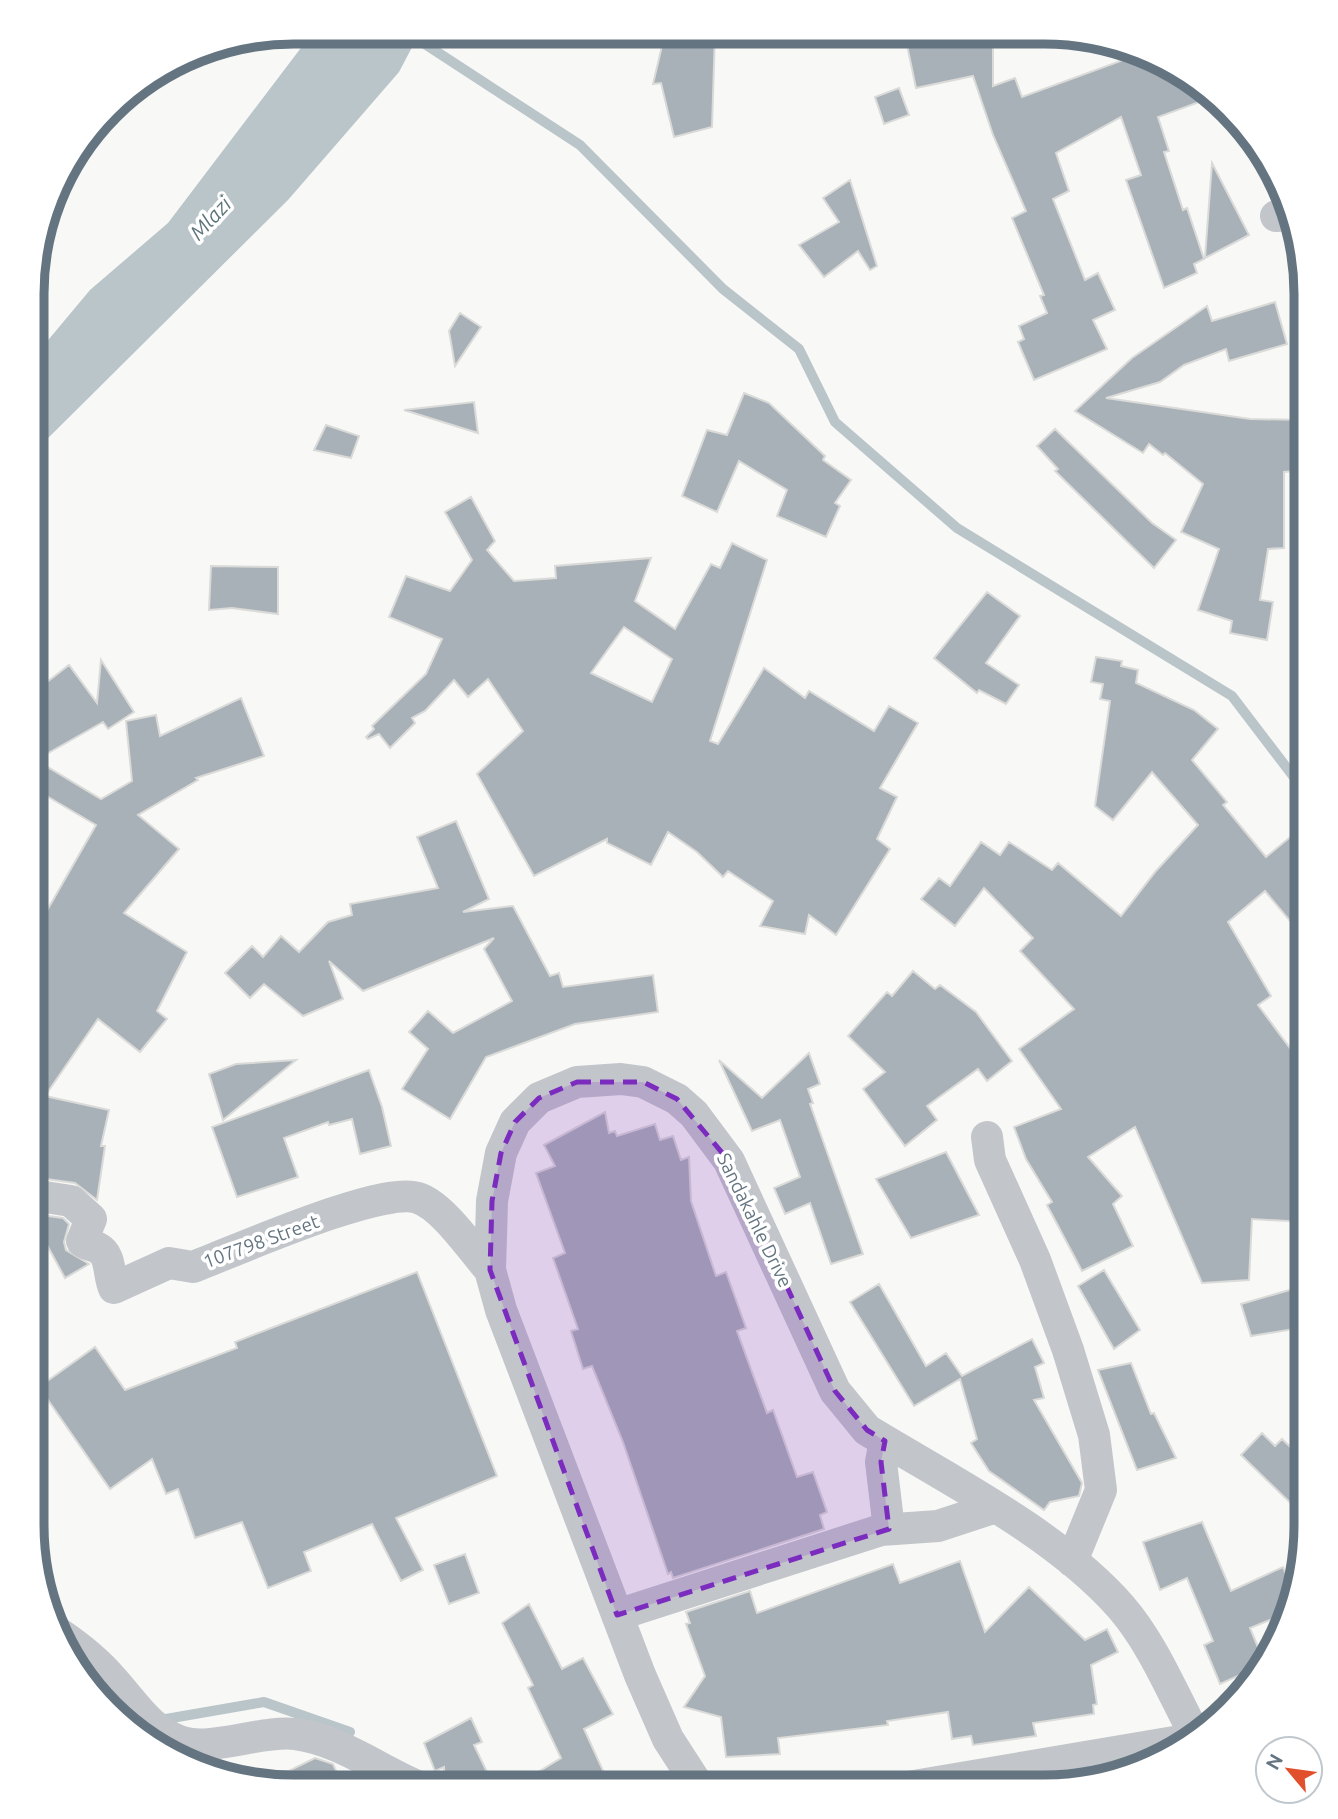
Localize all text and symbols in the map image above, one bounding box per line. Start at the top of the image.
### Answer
water label: Mlazi [184,191,236,244]
street label: Sandakahle Drive [713,1149,797,1291]
street label: 107798 Street [200,1210,322,1272]
north arrow [1254,1735,1324,1805]
text: N [1261,1750,1287,1773]

